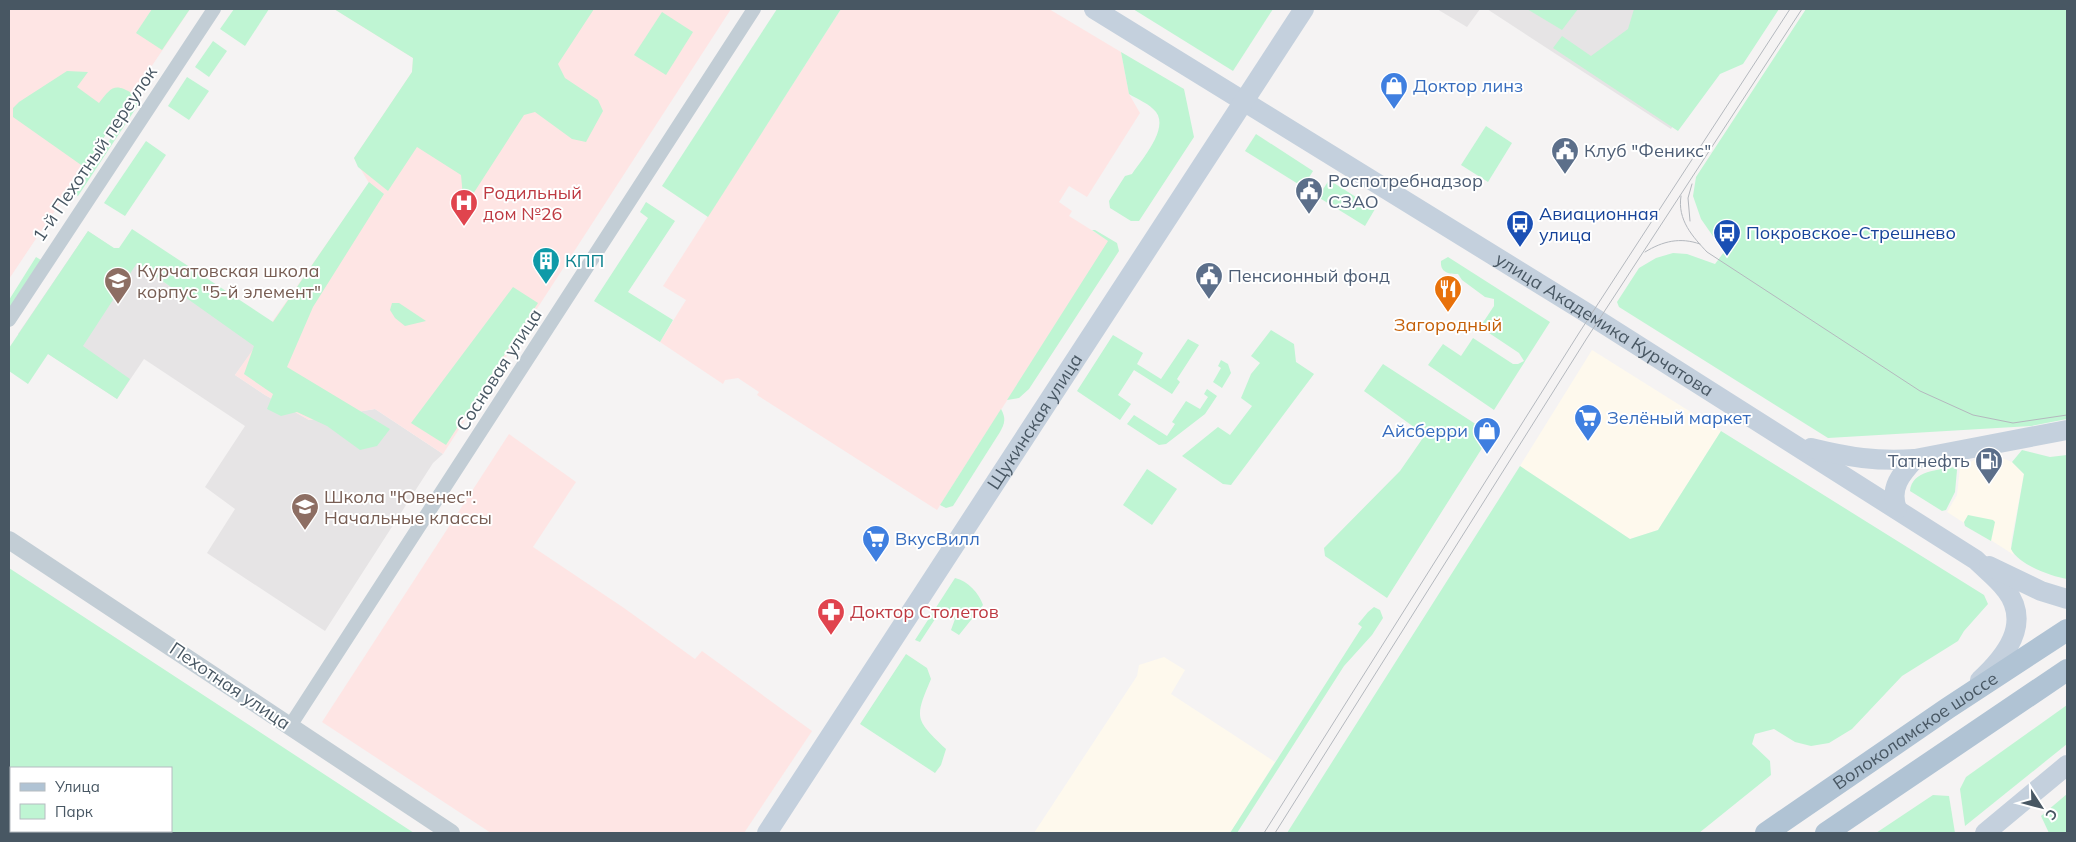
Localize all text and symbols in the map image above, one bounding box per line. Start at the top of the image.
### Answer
street label: 1-й Пехотный переулок [27,61,162,246]
shop icon: Доктор линз [1379,71,1409,110]
place label: Доктор линз [1413,74,1523,97]
public building icon: Клуб "Феникс" [1550,136,1580,175]
place label: Клуб "Феникс" [1584,139,1711,162]
place label: Роспотребнадзор СЗАО [1328,169,1483,213]
public building icon: Роспотребнадзор СЗАО [1294,176,1324,215]
place label: Родильный дом №26 [483,181,582,225]
hospital icon: Родильный дом №26 [449,188,479,227]
place label: Авиационная улица [1539,202,1659,246]
bus stop icon: Авиационная улица [1505,209,1535,248]
bus stop icon: Покровское-Стрешнево [1712,218,1742,257]
place label: Покровское-Стрешнево [1746,221,1956,244]
building icon: КПП [531,246,561,285]
street label: улица Академика Курчатова [1491,247,1718,401]
place label: КПП [565,249,604,272]
place label: Курчатовская школа корпус "5-й элемент" [137,259,321,303]
public building icon: Пенсионный фонд [1194,261,1224,300]
place label: Пенсионный фонд [1228,264,1390,287]
school or university icon: Курчатовская школа корпус "5-й элемент" [103,266,133,305]
restaurant icon: Загородный [1433,274,1463,313]
street label: Сосновая улица [451,304,547,435]
place label: Загородный [1394,313,1502,336]
street label: Щукинская улица [982,349,1087,494]
supermarket icon: Зелёный маркет [1573,403,1603,442]
place label: Зелёный маркет [1607,406,1752,429]
shop icon: Айсберри [1472,416,1502,455]
place label: Айсберри [1382,419,1468,442]
fuel station icon: Татнефть [1974,446,2004,485]
place label: Татнефть [1888,449,1970,472]
place label: Школа "Ювенес". Начальные классы [324,485,492,529]
school or university icon: Школа "Ювенес". Начальные классы [290,492,320,531]
supermarket icon: ВкусВилл [861,524,891,563]
place label: ВкусВилл [895,527,980,550]
pharmacy icon: Доктор Столетов [816,597,846,636]
place label: Доктор Столетов [850,600,999,623]
street label: Пехотная улица [166,637,295,734]
street label: Волоколамское шоссе [1828,666,2002,795]
legend [10,767,172,832]
text: Улица [54,777,100,796]
north arrow [2016,782,2066,832]
text: Парк [55,802,94,821]
text: С [2041,805,2062,824]

